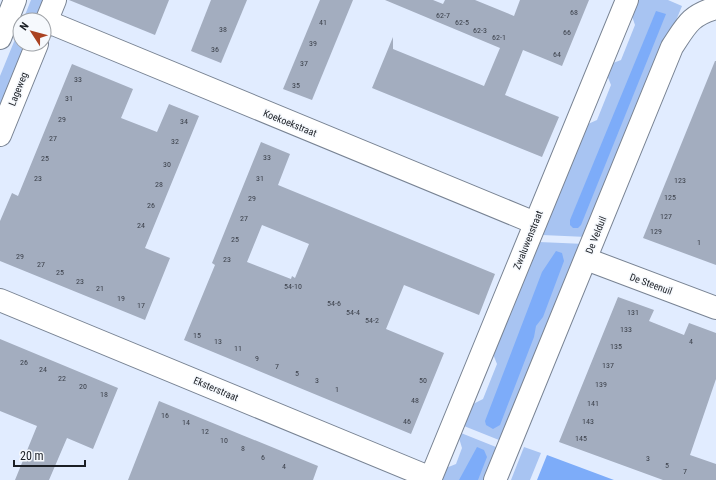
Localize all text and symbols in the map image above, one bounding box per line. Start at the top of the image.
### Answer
house number: 68 [570,8,578,17]
house number: 62-7 [436,11,450,20]
north arrow [12,12,52,52]
house number: 41 [319,18,327,27]
house number: 62-5 [455,18,469,27]
text: N [17,20,32,33]
house number: 38 [219,25,227,34]
house number: 62-3 [473,26,487,35]
house number: 66 [563,28,571,37]
house number: 62-1 [492,33,506,42]
house number: 39 [309,39,317,48]
house number: 36 [211,45,219,54]
house number: 64 [553,50,561,59]
house number: 37 [300,59,308,68]
street label: Lageweg [6,71,30,107]
house number: 33 [74,75,82,84]
house number: 35 [292,81,300,90]
house number: 31 [65,94,73,103]
street label: Koekoekstraat [262,107,318,139]
house number: 29 [58,115,66,124]
house number: 34 [180,117,188,126]
house number: 27 [49,134,57,143]
house number: 32 [171,137,179,146]
house number: 33 [263,153,271,162]
house number: 25 [41,154,49,163]
house number: 30 [163,160,171,169]
house number: 23 [34,174,42,183]
house number: 31 [256,174,264,183]
house number: 123 [674,176,686,185]
house number: 28 [155,180,163,189]
house number: 125 [664,193,676,202]
house number: 29 [248,194,256,203]
house number: 26 [147,201,155,210]
street label: Zwaluwenstraat [511,209,545,271]
house number: 127 [660,212,672,221]
house number: 27 [240,214,248,223]
street label: De Velduil [584,215,608,255]
house number: 24 [137,221,145,230]
house number: 129 [650,227,662,236]
house number: 25 [231,235,239,244]
house number: 1 [697,238,701,247]
house number: 29 [16,252,24,261]
house number: 23 [223,255,231,264]
house number: 27 [37,260,45,269]
house number: 25 [56,268,64,277]
street label: De Steenuil [628,271,674,297]
house number: 23 [76,277,84,286]
house number: 54-10 [284,282,302,291]
house number: 21 [96,284,104,293]
house number: 19 [117,294,125,303]
house number: 54-6 [327,299,341,308]
house number: 17 [137,301,145,310]
house number: 54-4 [346,308,360,317]
house number: 131 [627,308,639,317]
house number: 54-2 [365,316,379,325]
house number: 133 [620,325,632,334]
house number: 15 [193,331,201,340]
house number: 13 [214,337,222,346]
house number: 4 [689,337,693,346]
house number: 135 [610,342,622,351]
house number: 11 [234,344,242,353]
house number: 9 [255,354,259,363]
house number: 26 [20,358,28,367]
house number: 137 [602,361,614,370]
house number: 7 [275,362,279,371]
house number: 24 [39,365,47,374]
house number: 5 [295,369,299,378]
house number: 22 [58,374,66,383]
street label: Eksterstraat [192,375,240,403]
house number: 3 [315,376,319,385]
house number: 50 [419,376,427,385]
house number: 139 [595,380,607,389]
house number: 20 [79,382,87,391]
house number: 1 [335,385,339,394]
house number: 18 [100,390,108,399]
house number: 48 [411,396,419,405]
house number: 141 [587,399,599,408]
house number: 16 [161,411,169,420]
house number: 46 [403,417,411,426]
house number: 143 [582,417,594,426]
house number: 14 [182,418,190,427]
house number: 12 [201,427,209,436]
house number: 145 [575,434,587,443]
house number: 10 [220,436,228,445]
scale bar [14,442,85,468]
house number: 8 [241,444,245,453]
text: 20 m [20,449,44,463]
house number: 6 [261,453,265,462]
house number: 3 [646,454,650,463]
house number: 5 [665,461,669,470]
house number: 4 [282,462,286,471]
house number: 7 [683,467,687,476]

